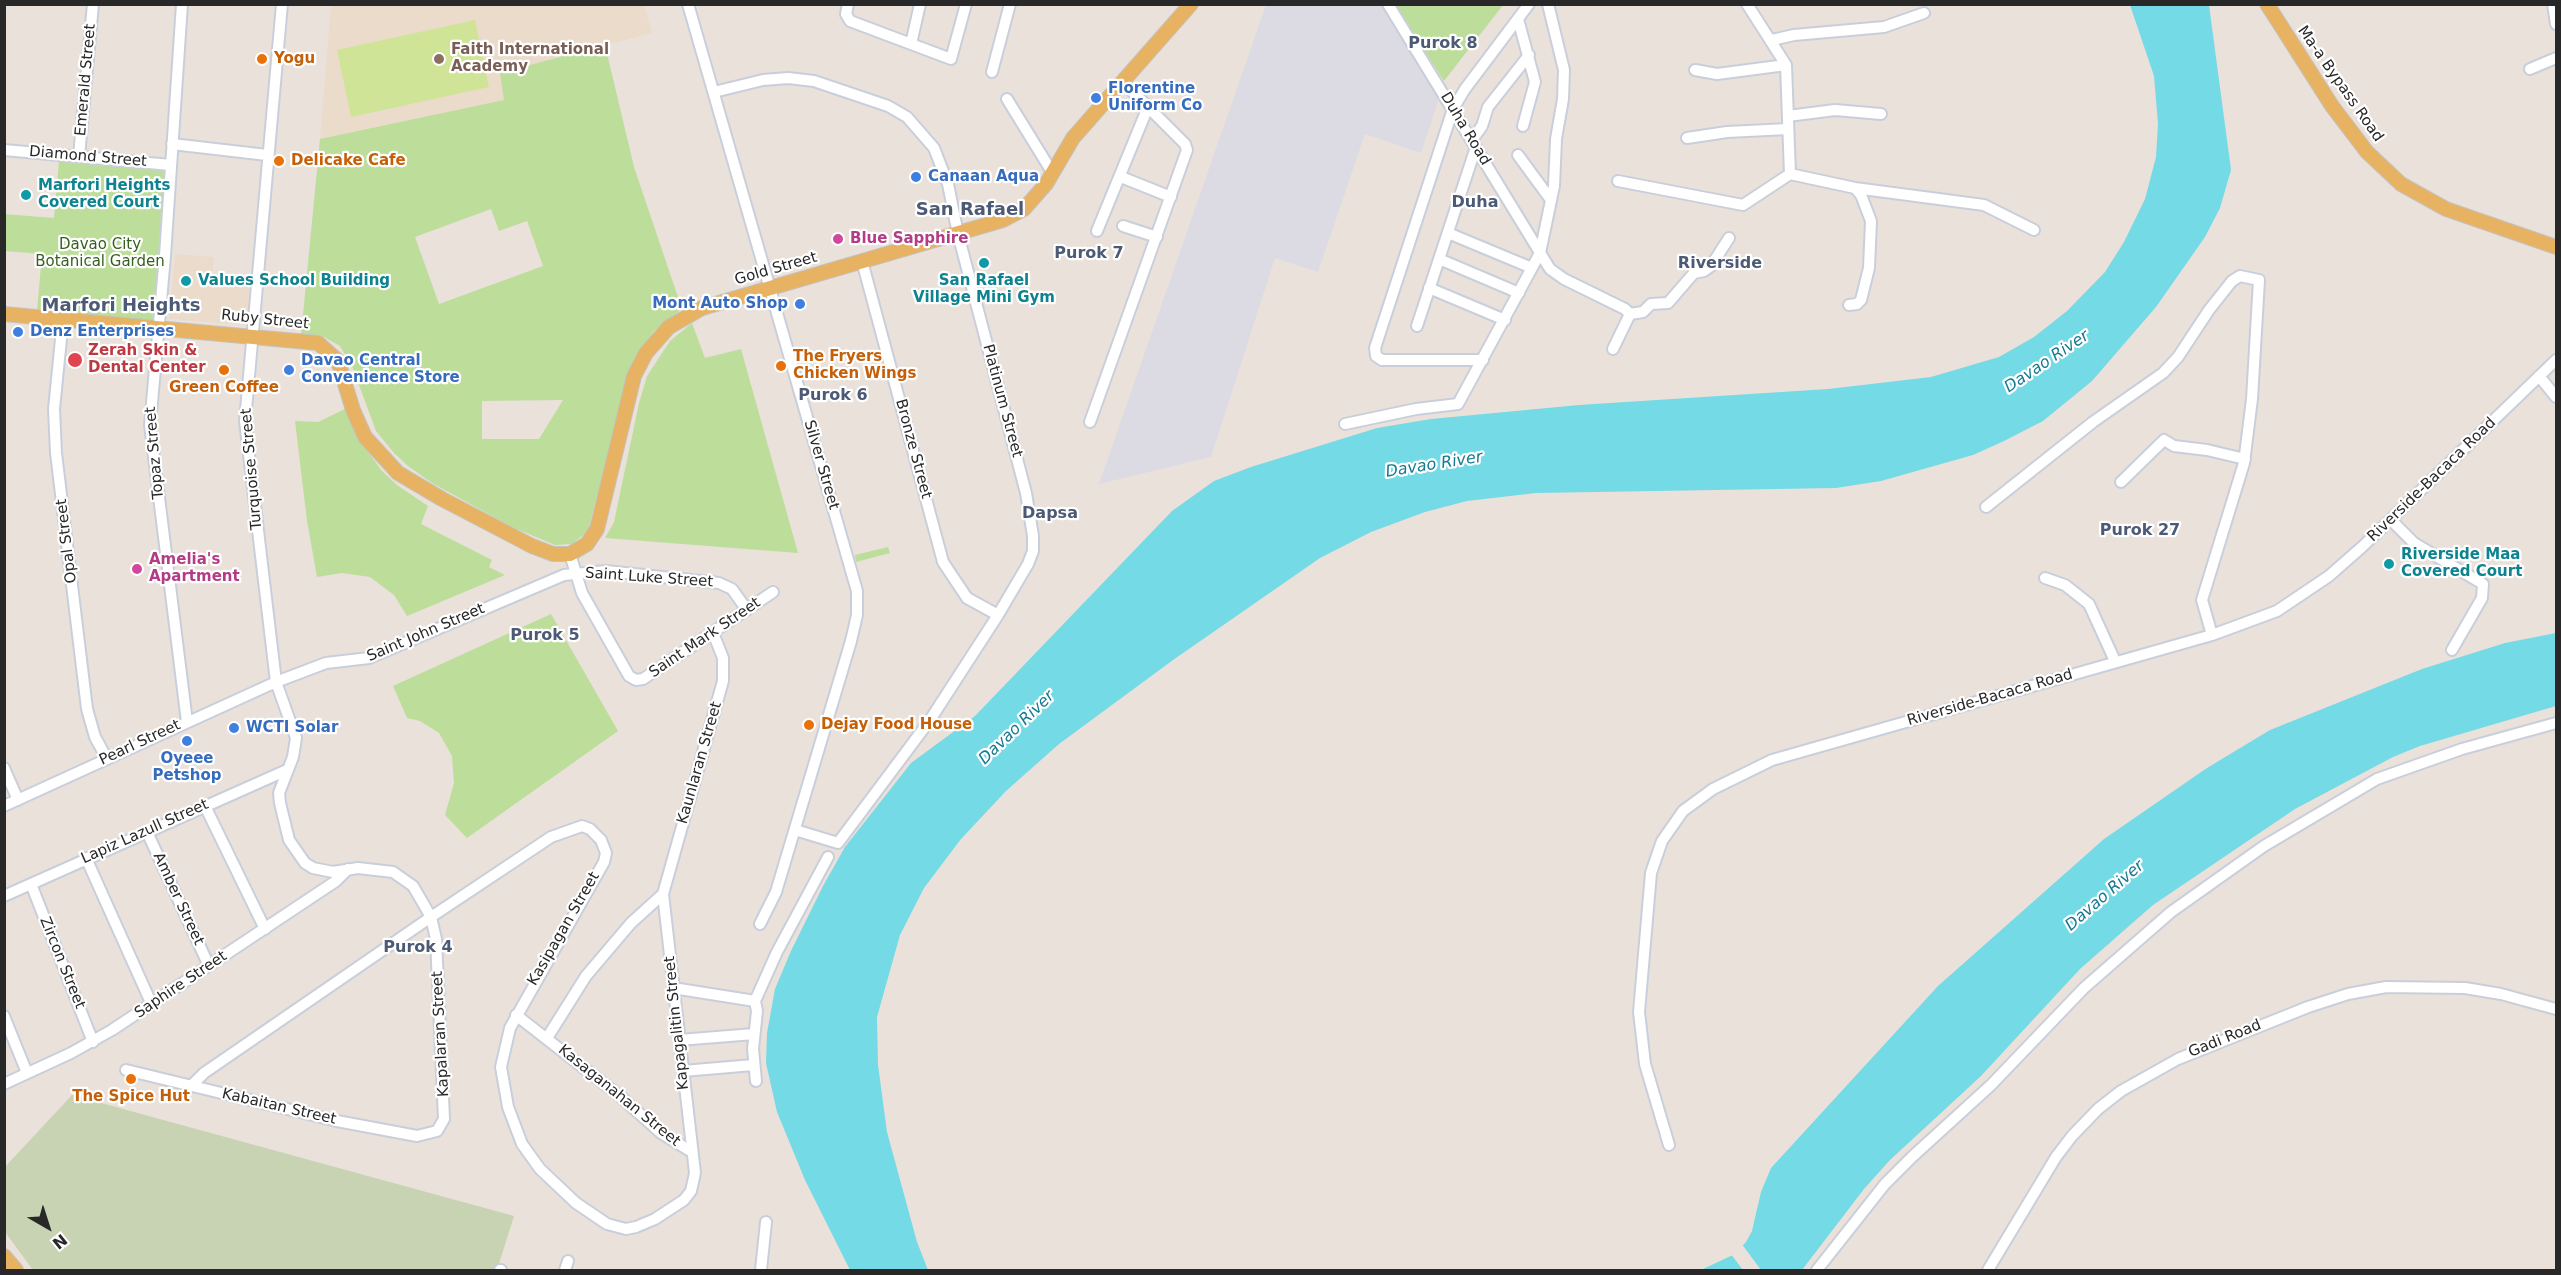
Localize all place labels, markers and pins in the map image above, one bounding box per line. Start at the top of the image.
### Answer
place label: Faith International Academy [451,41,609,76]
place label: Yogu [274,50,315,68]
marker: Yogu [255,52,269,66]
marker: Faith International Academy [432,52,446,66]
place label: Florentine Uniform Co [1108,80,1202,115]
marker: Florentine Uniform Co [1089,91,1103,105]
place label: Delicake Cafe [291,152,406,170]
marker: Delicake Cafe [272,154,286,168]
place label: Canaan Aqua [928,168,1039,186]
marker: Canaan Aqua [909,170,923,184]
place label: Marfori Heights Covered Court [38,177,170,212]
marker: Marfori Heights Covered Court [19,188,33,202]
place label: Blue Sapphire [850,230,968,248]
marker: Blue Sapphire [831,232,845,246]
marker: San Rafael Village Mini Gym [977,256,991,270]
place label: Values School Building [198,272,390,290]
place label: San Rafael Village Mini Gym [913,272,1055,307]
marker: Values School Building [179,274,193,288]
place label: Mont Auto Shop [652,295,788,313]
marker: Mont Auto Shop [793,297,807,311]
place label: Denz Enterprises [30,323,174,341]
marker: Denz Enterprises [11,325,25,339]
place label: Zerah Skin & Dental Center [88,342,206,377]
place label: The Fryers Chicken Wings [793,348,916,383]
marker: Zerah Skin & Dental Center [66,351,84,369]
place label: Davao Central Convenience Store [301,352,460,387]
marker: The Fryers Chicken Wings [774,359,788,373]
marker: Green Coffee [217,363,231,377]
marker: Davao Central Convenience Store [282,363,296,377]
place label: Green Coffee [169,379,279,397]
place label: Riverside Maa Covered Court [2401,546,2522,581]
place label: Amelia's Apartment [149,551,240,586]
marker: Riverside Maa Covered Court [2382,557,2396,571]
marker: Amelia's Apartment [130,562,144,576]
place label: Dejay Food House [821,716,972,734]
marker: Dejay Food House [802,718,816,732]
place label: WCTI Solar [246,719,338,737]
marker: WCTI Solar [227,721,241,735]
marker: Oyeee Petshop [180,734,194,748]
place label: Oyeee Petshop [153,750,221,785]
marker: The Spice Hut [124,1072,138,1086]
place label: The Spice Hut [72,1088,190,1106]

